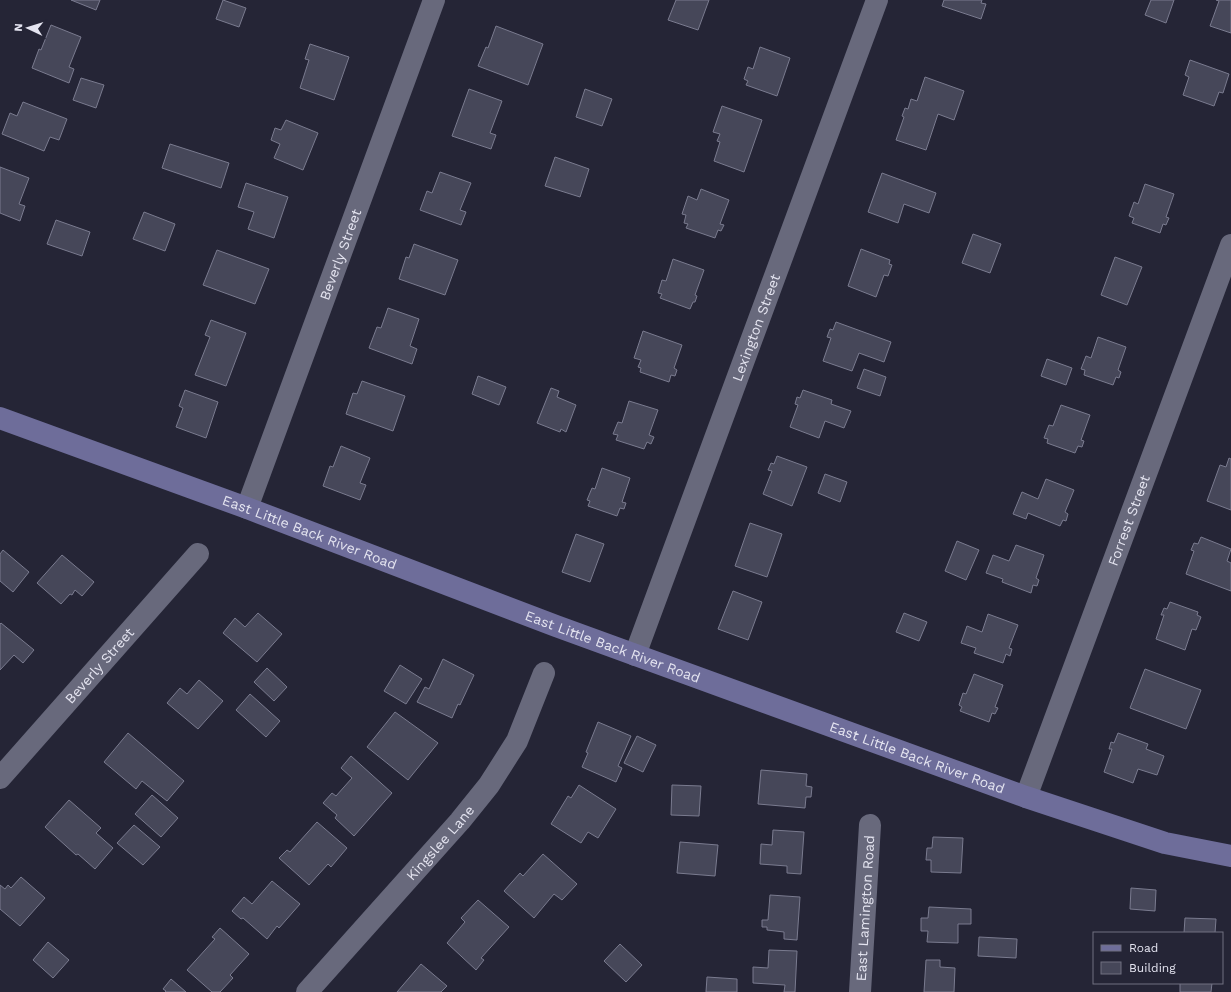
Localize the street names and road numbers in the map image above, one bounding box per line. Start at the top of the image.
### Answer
street label: Beverly Street [316,207,364,302]
street label: Lexington Street [729,272,783,384]
street label: Forrest Street [1105,473,1153,568]
street label: East Little Back River Road [220,492,399,572]
street label: East Little Back River Road [523,607,702,686]
street label: Beverly Street [62,624,137,707]
street label: East Little Back River Road [827,718,1007,797]
street label: Kingslee Lane [403,802,477,884]
street label: East Lamington Road [853,835,877,982]

